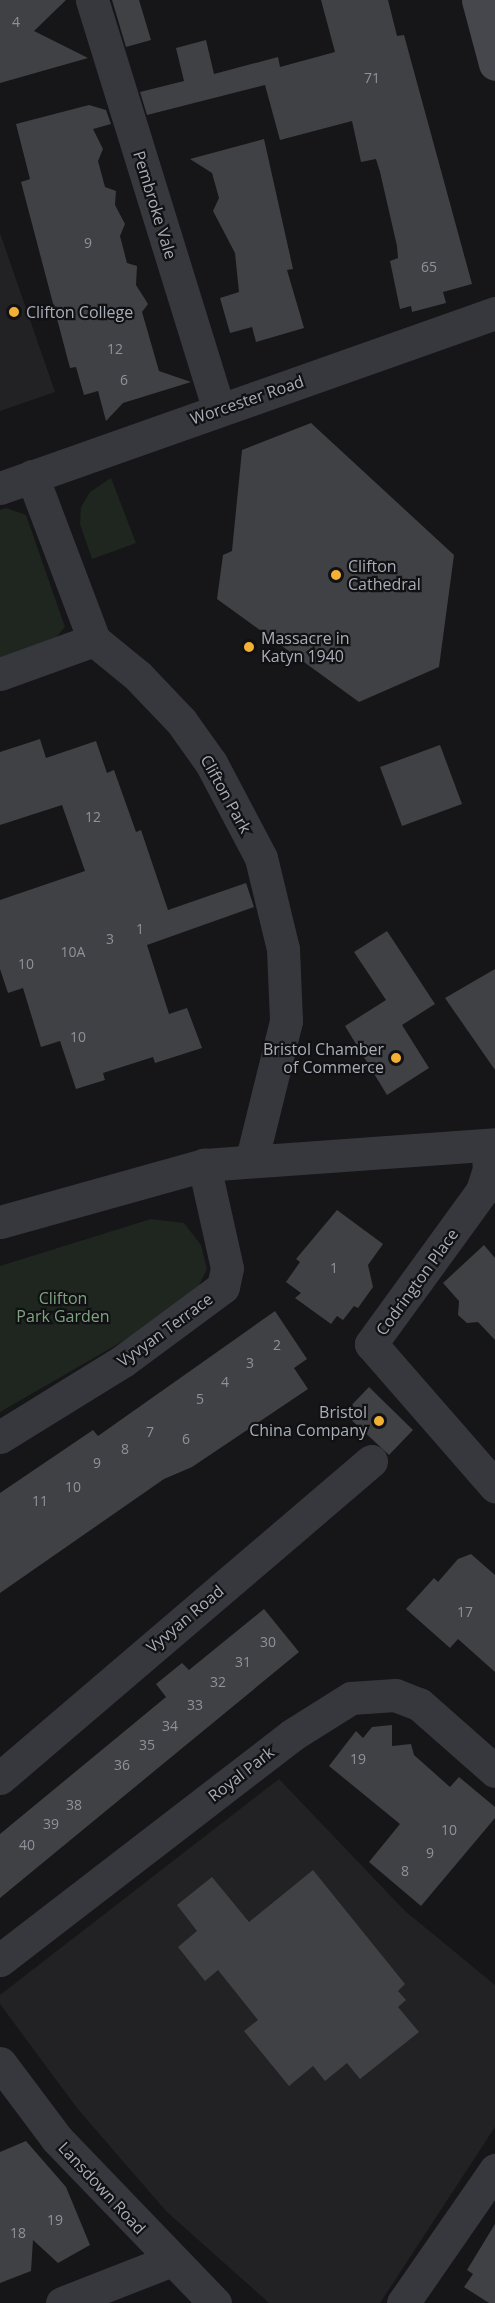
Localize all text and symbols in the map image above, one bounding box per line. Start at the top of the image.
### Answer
house number: 4 [12,14,20,30]
house number: 71 [364,70,380,86]
street label: Pembroke Vale [129,148,181,262]
house number: 9 [84,235,92,251]
house number: 65 [421,259,437,275]
place label: Clifton College [26,302,133,322]
marker: Clifton College [7,305,21,319]
house number: 12 [107,341,123,357]
house number: 6 [120,372,128,388]
street label: Worcester Road [188,372,306,428]
place label: Clifton Cathedral [348,556,421,594]
marker: Clifton Cathedral [329,568,343,582]
place label: Massacre in Katyn 1940 [261,628,350,666]
marker: Massacre in Katyn 1940 [242,640,256,654]
street label: Clifton Park [197,752,255,836]
house number: 12 [85,809,101,825]
house number: 1 [136,921,144,937]
house number: 3 [106,931,114,947]
house number: 10A [61,944,85,960]
house number: 10 [18,956,34,972]
house number: 10 [70,1029,86,1045]
place label: Bristol Chamber of Commerce [263,1039,384,1077]
marker: Bristol Chamber of Commerce [389,1051,403,1065]
street label: Codrington Place [372,1225,462,1339]
house number: 1 [330,1260,338,1276]
park label: Clifton Park Garden [16,1288,110,1326]
street label: Vyvyan Terrace [114,1289,216,1371]
house number: 2 [273,1337,281,1353]
house number: 3 [246,1355,254,1371]
house number: 4 [221,1374,229,1390]
house number: 5 [196,1391,204,1407]
place label: Bristol China Company [249,1402,367,1440]
marker: Bristol China Company [372,1414,386,1428]
house number: 7 [146,1424,154,1440]
house number: 6 [182,1431,190,1447]
house number: 8 [121,1441,129,1457]
house number: 9 [93,1455,101,1471]
house number: 10 [65,1479,81,1495]
house number: 11 [32,1493,48,1509]
street label: Vyvyan Road [143,1581,227,1657]
house number: 17 [457,1604,473,1620]
house number: 30 [260,1634,276,1650]
house number: 31 [235,1654,251,1670]
house number: 32 [210,1674,226,1690]
house number: 33 [187,1697,203,1713]
house number: 34 [162,1718,178,1734]
house number: 35 [139,1737,155,1753]
street label: Royal Park [204,1742,278,1806]
house number: 19 [350,1751,366,1767]
house number: 36 [114,1757,130,1773]
house number: 38 [66,1797,82,1813]
house number: 39 [43,1816,59,1832]
house number: 10 [441,1822,457,1838]
house number: 40 [19,1837,35,1853]
house number: 9 [426,1845,434,1861]
house number: 8 [401,1863,409,1879]
street label: Lansdown Road [55,2138,149,2238]
house number: 19 [47,2212,63,2228]
house number: 18 [10,2225,26,2241]

